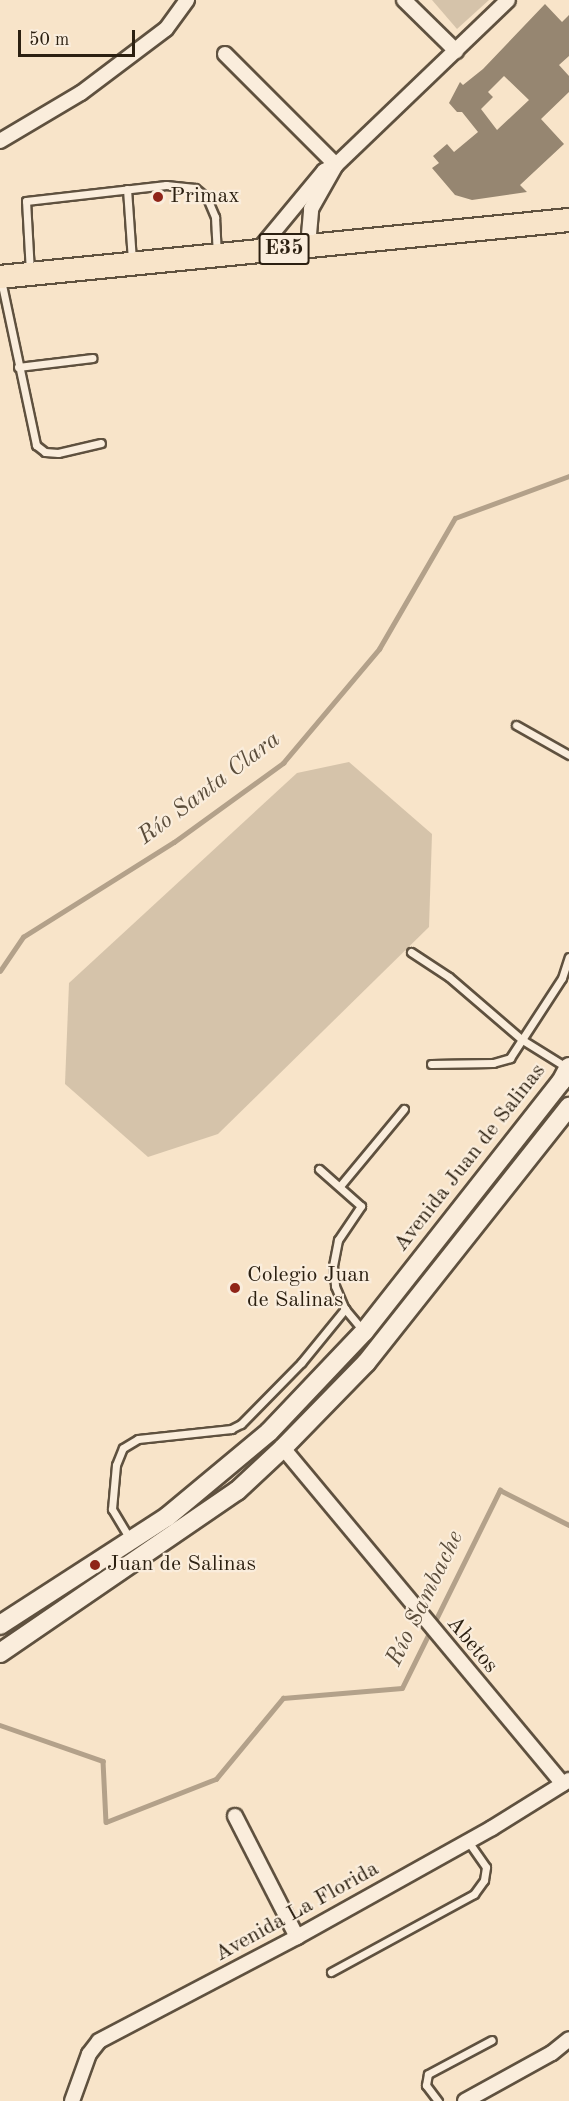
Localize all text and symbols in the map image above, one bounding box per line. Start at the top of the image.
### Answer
scale bar [21,18,138,56]
text: 50 m [29,31,69,49]
place label: Primax [170,184,240,210]
marker: Primax [151,190,165,204]
road number: E35 [258,231,310,267]
water label: Río Santa Clara [133,726,287,852]
street label: Avenida Juan de Salinas [388,1059,552,1257]
place label: Colegio Juan de Salinas [247,1262,370,1314]
marker: Colegio Juan de Salinas [228,1281,242,1295]
water label: Río Sambache [381,1527,471,1671]
place label: Juan de Salinas [107,1552,256,1578]
marker: Juan de Salinas [88,1558,102,1572]
street label: Abetos [441,1611,503,1679]
street label: Avenida La Florida [210,1856,384,1968]

